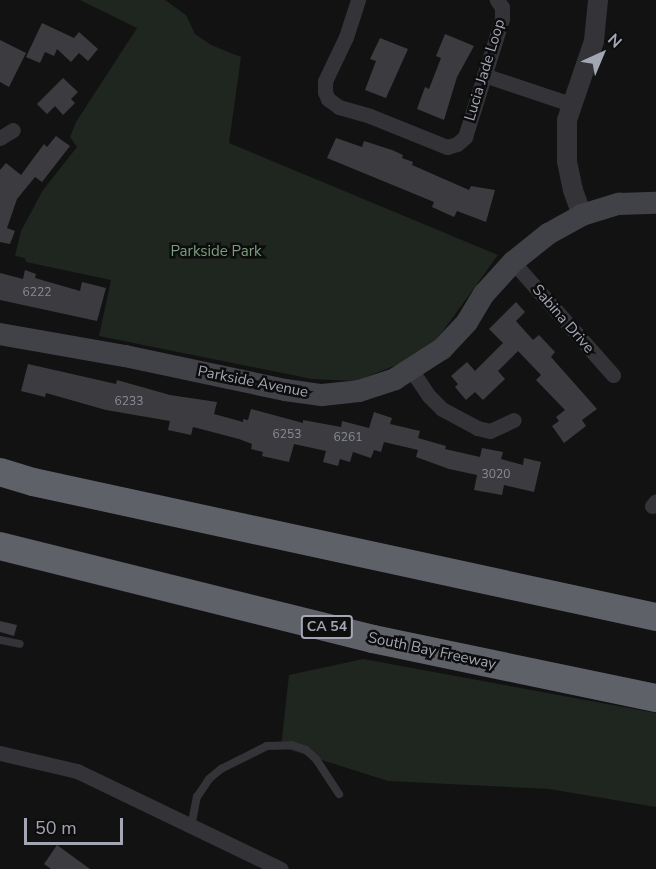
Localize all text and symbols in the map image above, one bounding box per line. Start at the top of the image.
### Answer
street label: Lucia Jade Loop [461,17,509,123]
north arrow [572,24,632,84]
text: N [603,29,626,53]
park label: Parkside Park [170,243,262,261]
street label: Sabina Drive [528,281,598,357]
house number: 6222 [23,286,51,300]
street label: Parkside Avenue [196,362,310,402]
house number: 6233 [115,395,143,409]
house number: 6253 [273,428,301,442]
house number: 6261 [334,431,362,445]
house number: 3020 [482,468,510,482]
road number: CA 54 [300,616,354,638]
street label: South Bay Freeway [366,629,498,673]
scale bar [27,806,126,844]
text: 50 m [35,816,77,840]

